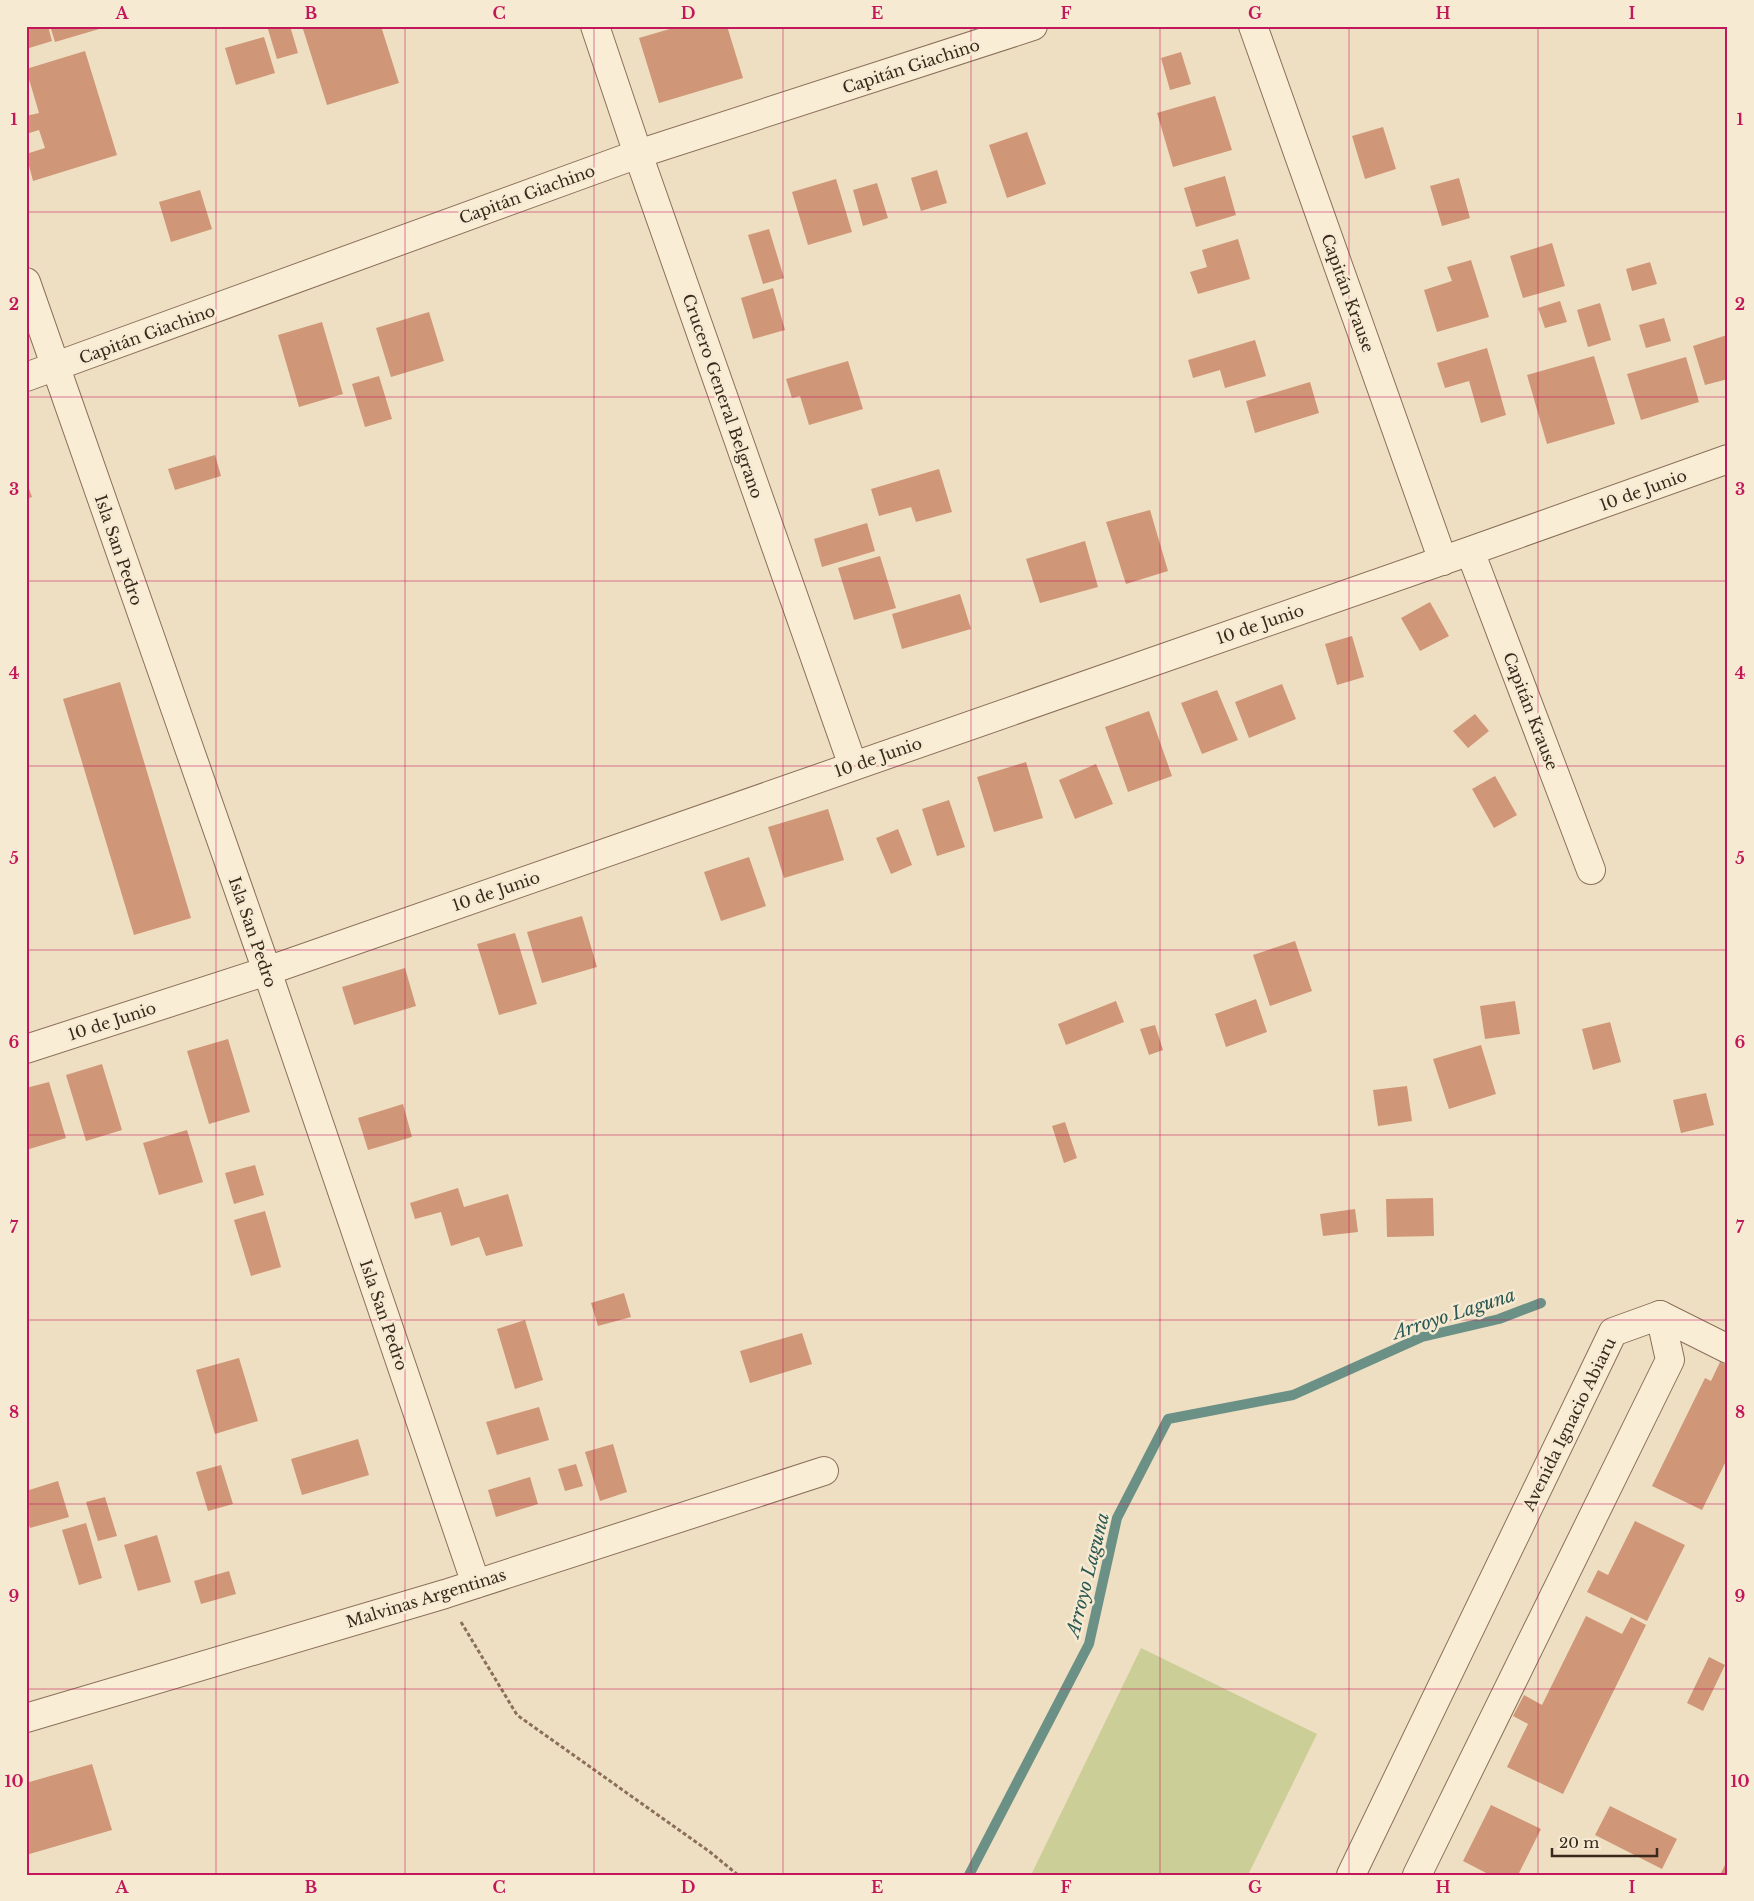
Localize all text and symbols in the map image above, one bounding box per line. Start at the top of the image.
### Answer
text: A [115,3,130,23]
text: B [305,3,318,23]
text: C [492,3,506,23]
text: D [681,3,695,23]
text: E [871,3,883,23]
text: F [1060,3,1072,23]
text: G [1248,3,1262,23]
text: H [1435,3,1451,23]
text: I [1629,3,1636,23]
street label: Capitán Giachino [840,34,982,98]
text: 1 [11,109,18,129]
text: 1 [1737,109,1744,129]
street label: Capitán Giachino [456,160,598,228]
street label: Capitán Krause [1317,231,1379,355]
street label: Crucero General Belgrano [679,291,767,501]
text: 2 [9,294,19,314]
text: 2 [1735,294,1745,314]
street label: Capitán Giachino [76,300,218,368]
street label: 10 de Junio [1597,465,1689,515]
text: 3 [9,479,19,499]
text: 3 [1735,479,1745,499]
street label: Isla San Pedro [91,492,147,608]
street label: 10 de Junio [1214,600,1306,648]
street label: Capitán Krause [1499,649,1563,773]
text: 4 [9,663,19,683]
text: 4 [1735,663,1745,683]
street label: 10 de Junio [832,733,924,781]
text: 5 [9,848,19,868]
text: 5 [1735,848,1745,868]
street label: 10 de Junio [450,867,542,915]
street label: Isla San Pedro [225,874,281,990]
street label: 10 de Junio [65,997,159,1045]
text: 6 [9,1032,20,1052]
text: 6 [1735,1032,1746,1052]
text: 7 [10,1217,19,1237]
text: 7 [1736,1217,1745,1237]
street label: Isla San Pedro [356,1257,412,1373]
water label: Arroyo Laguna [1388,1284,1518,1345]
street label: Avenida Ignacio Abiaru [1518,1334,1620,1515]
text: 8 [9,1402,19,1422]
text: 8 [1735,1402,1745,1422]
water label: Arroyo Laguna [1061,1511,1114,1641]
street label: Malvinas Argentinas [344,1564,508,1632]
text: 9 [9,1586,20,1606]
text: 9 [1735,1586,1746,1606]
text: 10 [4,1771,24,1791]
text: 10 [1730,1771,1750,1791]
scale bar [1552,1826,1656,1858]
text: 20 m [1559,1833,1599,1852]
text: A [115,1877,130,1897]
text: B [305,1877,318,1897]
text: C [492,1877,506,1897]
text: D [681,1877,695,1897]
text: E [871,1877,883,1897]
text: F [1060,1877,1072,1897]
text: G [1248,1877,1262,1897]
text: H [1435,1877,1451,1897]
text: I [1629,1877,1636,1897]

